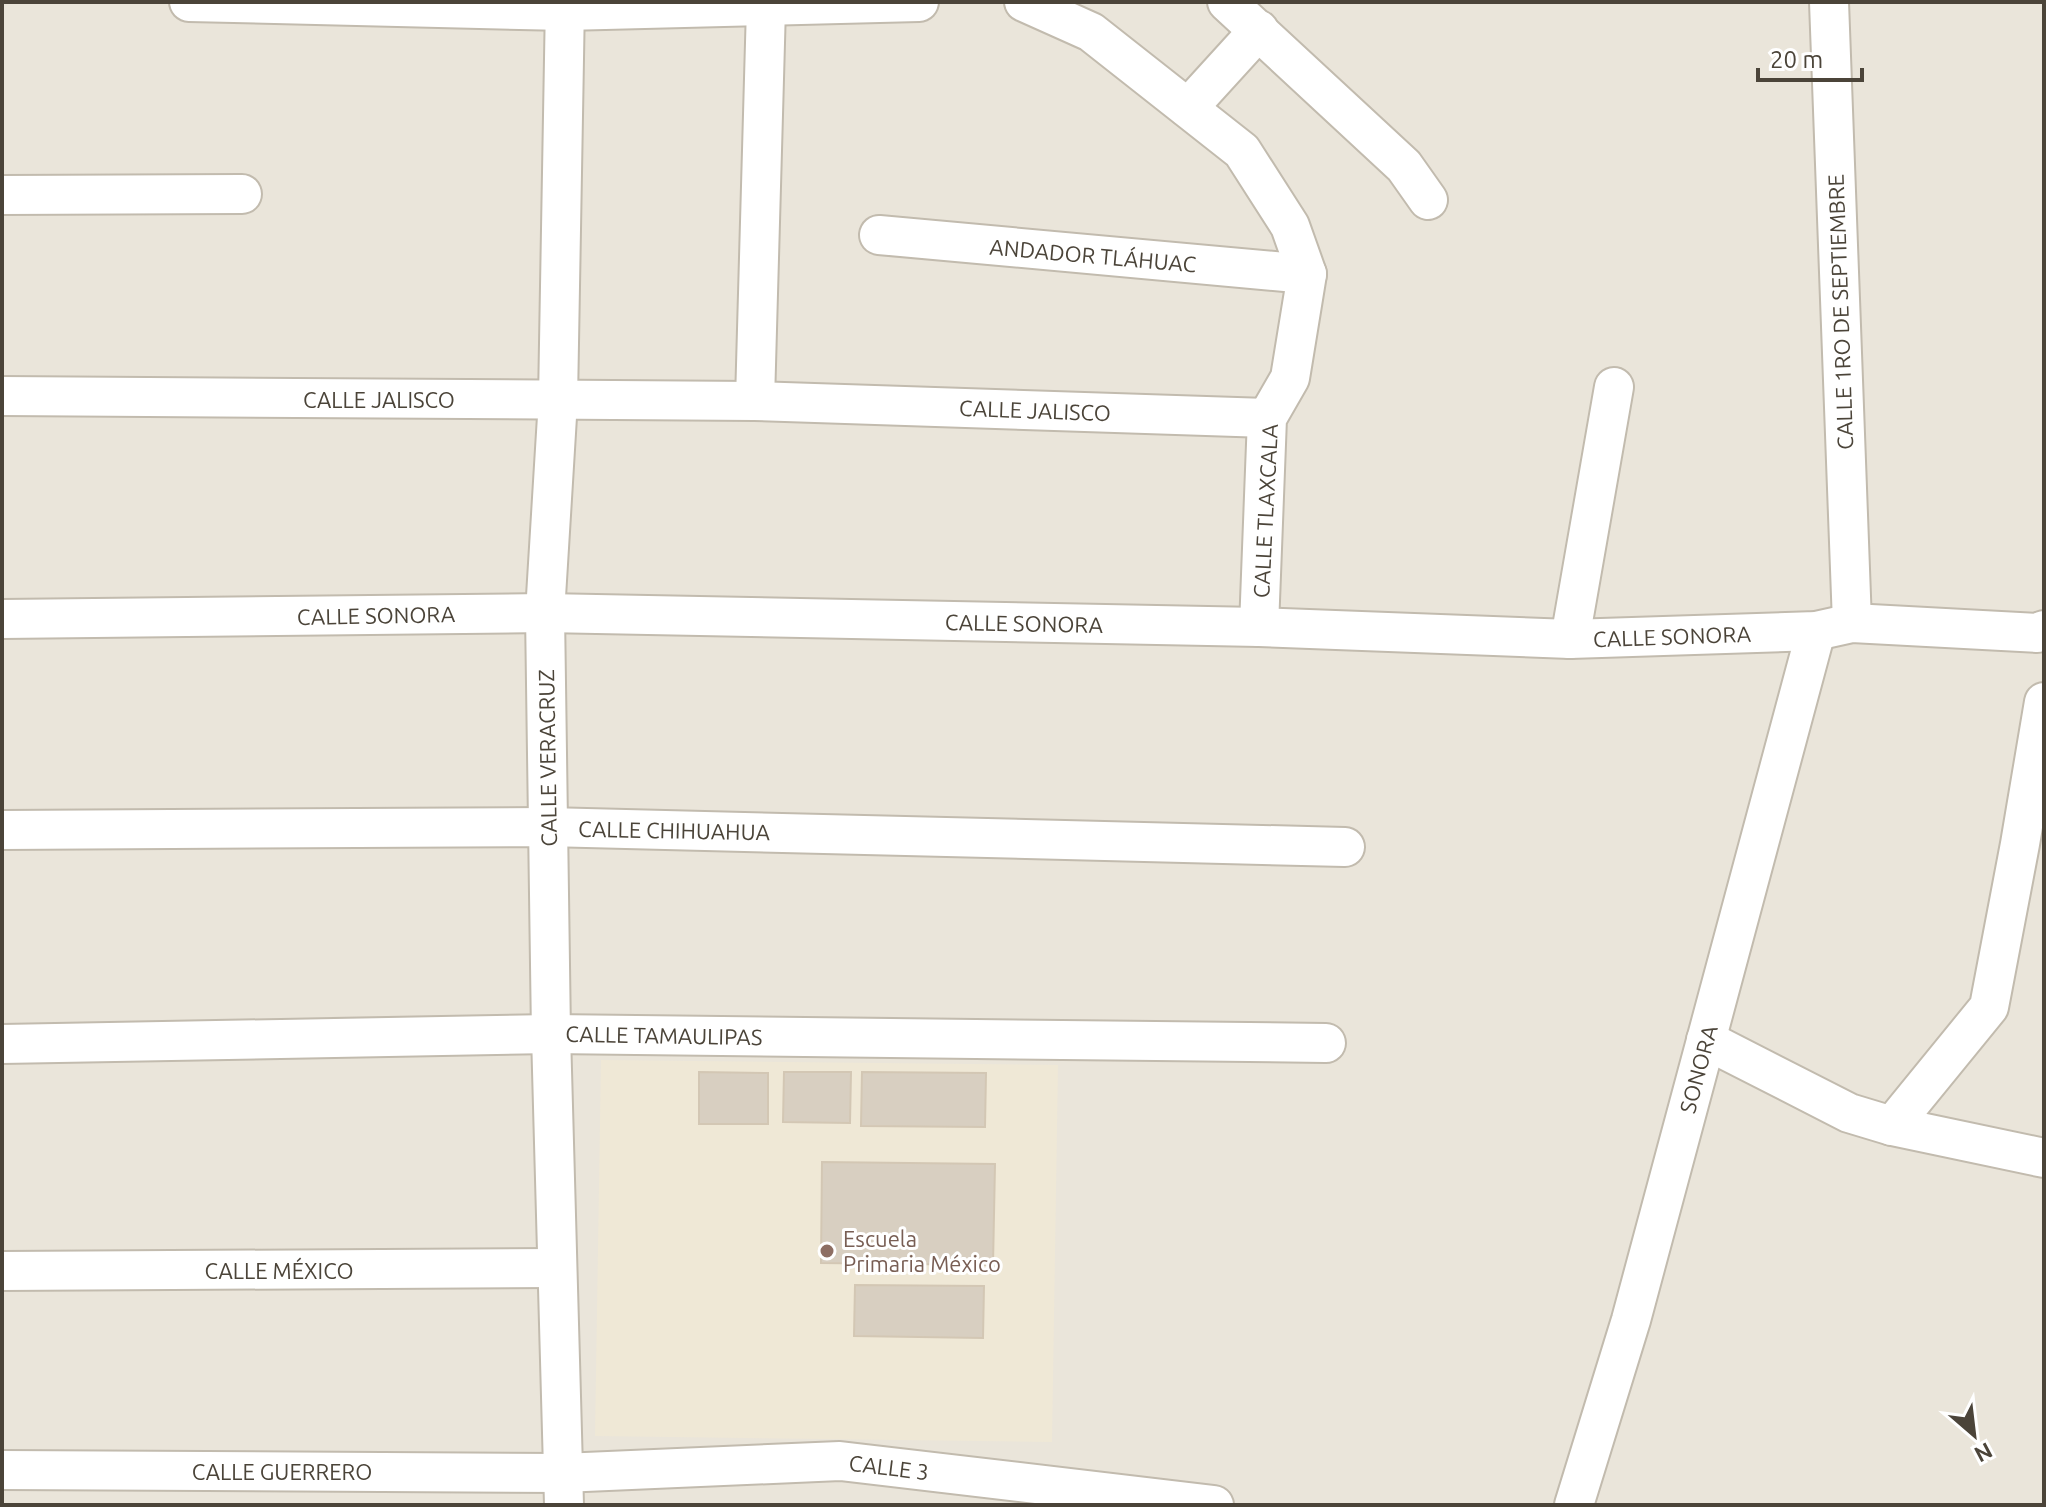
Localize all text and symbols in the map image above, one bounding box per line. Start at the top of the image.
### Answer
scale bar [1758,32,1862,82]
text: 20 m [1770,46,1823,73]
street label: CALLE 1RO DE SEPTIEMBRE [1823,174,1857,450]
street label: ANDADOR TLÁHUAC [989,233,1197,276]
street label: CALLE JALISCO [303,387,455,412]
street label: CALLE JALISCO [959,395,1111,425]
street label: CALLE TLAXCALA [1248,422,1282,599]
street label: CALLE SONORA [297,601,456,629]
street label: CALLE SONORA [945,609,1104,637]
street label: CALLE SONORA [1593,621,1752,651]
street label: CALLE VERACRUZ [533,669,561,847]
street label: CALLE CHIHUAHUA [578,816,771,844]
street label: CALLE TAMAULIPAS [565,1021,763,1049]
street label: SONORA [1674,1022,1722,1116]
place label: Escuela Primaria México [843,1226,1001,1276]
marker: Escuela Primaria México [818,1242,836,1260]
street label: CALLE MÉXICO [204,1257,354,1283]
north arrow [1934,1395,2014,1475]
text: N [1971,1438,1997,1468]
street label: CALLE 3 [848,1450,930,1484]
street label: CALLE GUERRERO [192,1459,372,1484]

